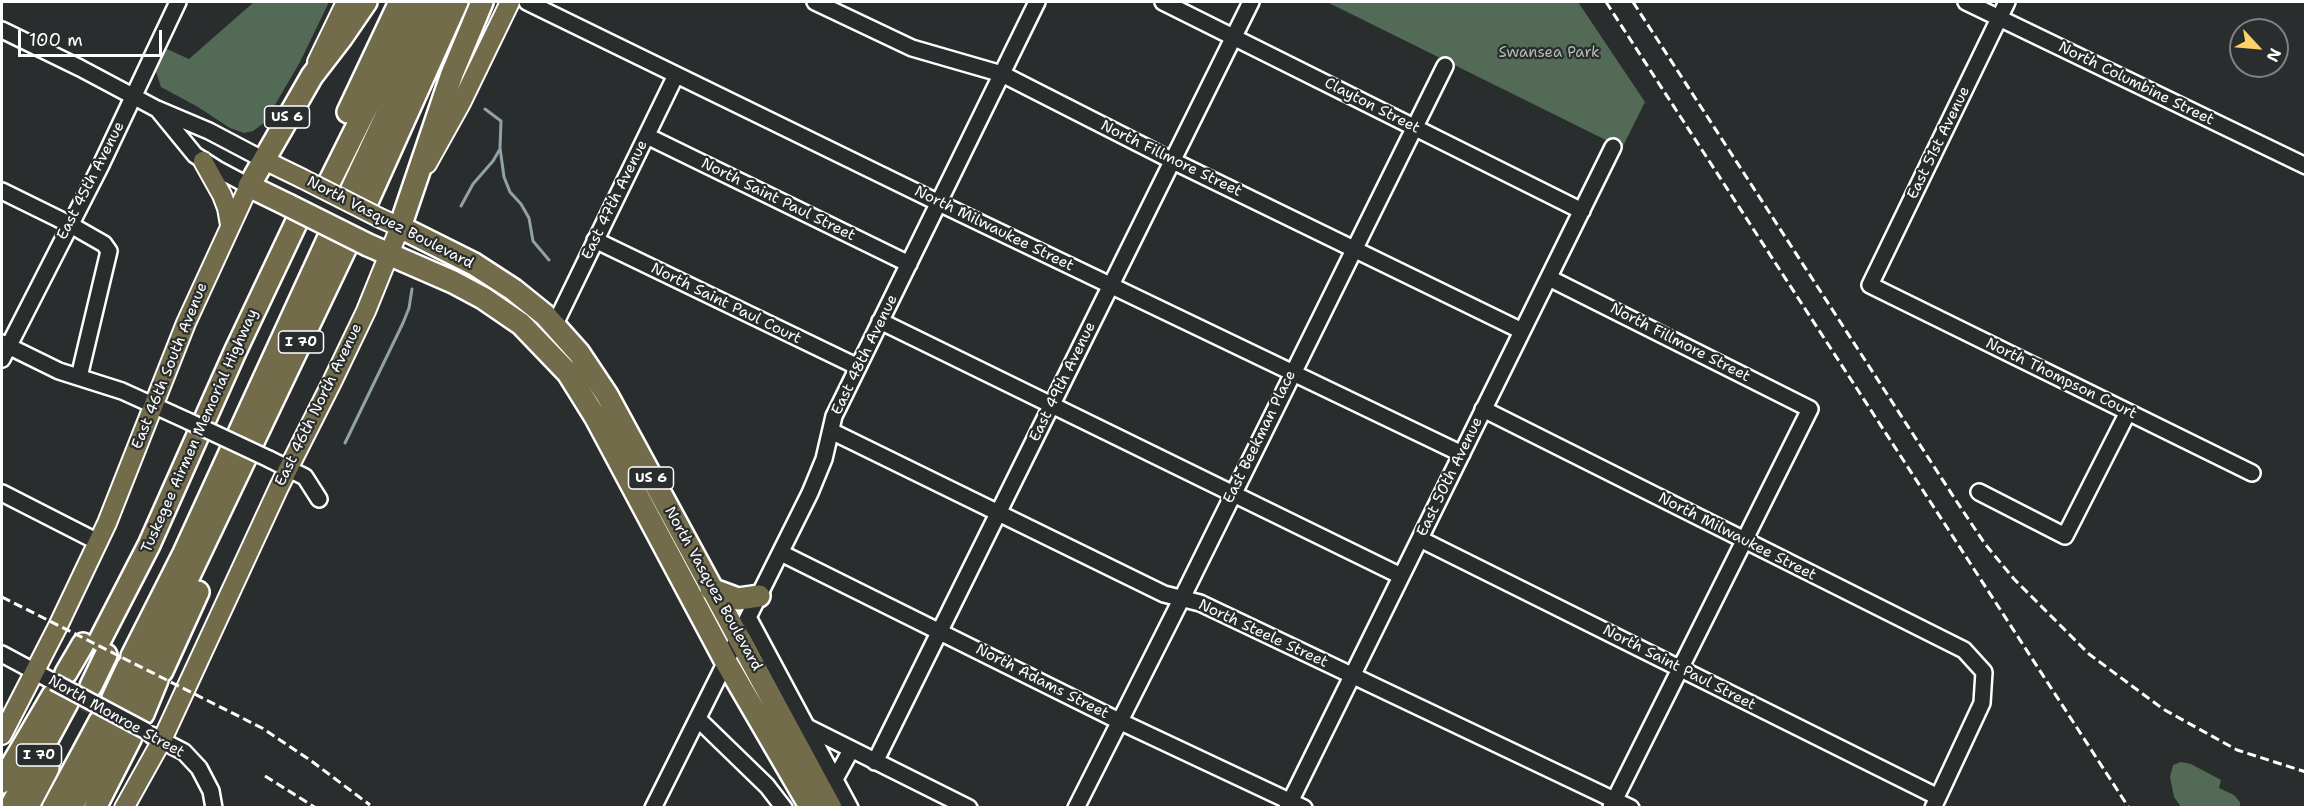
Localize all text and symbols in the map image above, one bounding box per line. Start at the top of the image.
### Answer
scale bar [21,18,165,56]
north arrow [2229,18,2289,78]
text: 100 m [29,28,83,52]
street label: North Columbine Street [2055,38,2217,130]
park label: Swansea Park [1498,44,1600,62]
text: N [2262,45,2286,66]
street label: Clayton Street [1321,74,1423,138]
street label: East 51st Avenue [1904,84,1974,202]
road number: US 6 [264,106,310,128]
street label: North Fillmore Street [1098,117,1244,201]
street label: East 45th Avenue [53,119,129,243]
street label: East 47th Avenue [578,137,652,263]
street label: North Saint Paul Street [698,155,858,245]
street label: North Vasquez Boulevard [304,173,476,273]
street label: North Milwaukee Street [911,183,1077,275]
street label: North Saint Paul Court [648,260,804,348]
street label: East 46th South Avenue [128,280,212,452]
street label: East 48th Avenue [828,292,902,418]
street label: North Fillmore Street [1607,300,1753,386]
street label: Tuskegee Airmen Memorial Highway [138,306,262,556]
street label: East 49th Avenue [1026,319,1100,445]
street label: East 46th North Avenue [272,321,366,489]
road number: I 70 [278,331,324,353]
street label: North Thompson Court [1983,335,2139,423]
street label: East Beekman Place [1220,368,1300,506]
street label: East 50th Avenue [1413,414,1487,540]
road number: US 6 [628,467,674,489]
street label: North Milwaukee Street [1655,489,1819,585]
street label: North Vasquez Boulevard [660,504,766,674]
street label: North Steele Street [1195,596,1331,672]
street label: North Saint Paul Street [1599,622,1759,714]
street label: North Adams Street [972,641,1112,723]
street label: North Monroe Street [45,672,187,762]
road number: I 70 [16,744,62,766]

